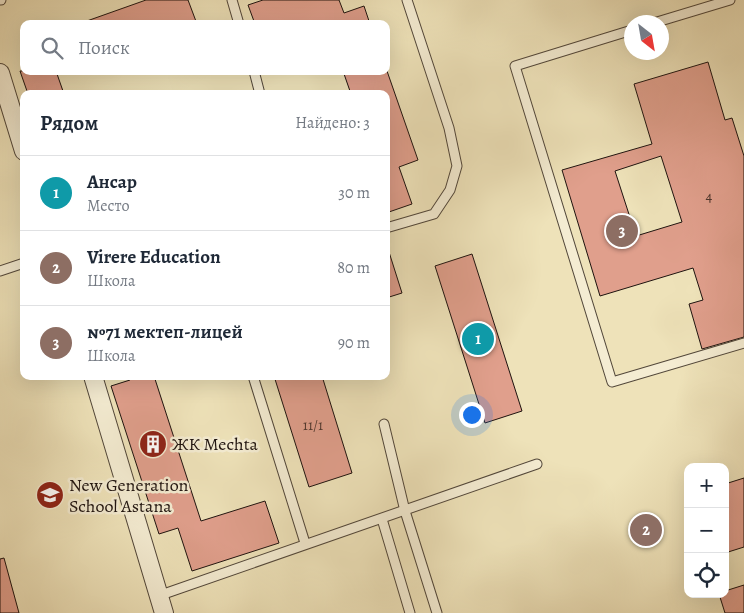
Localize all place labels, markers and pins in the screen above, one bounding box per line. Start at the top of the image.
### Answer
pin: 3 [606,212,638,250]
pin: 1 [462,320,494,358]
building icon: ЖК Mechta [138,429,168,459]
place label: ЖК Mechta [172,432,259,456]
place label: New Generation School Astana [69,473,189,518]
school or university icon: New Generation School Astana [35,480,65,510]
pin: 2 [630,511,662,549]

